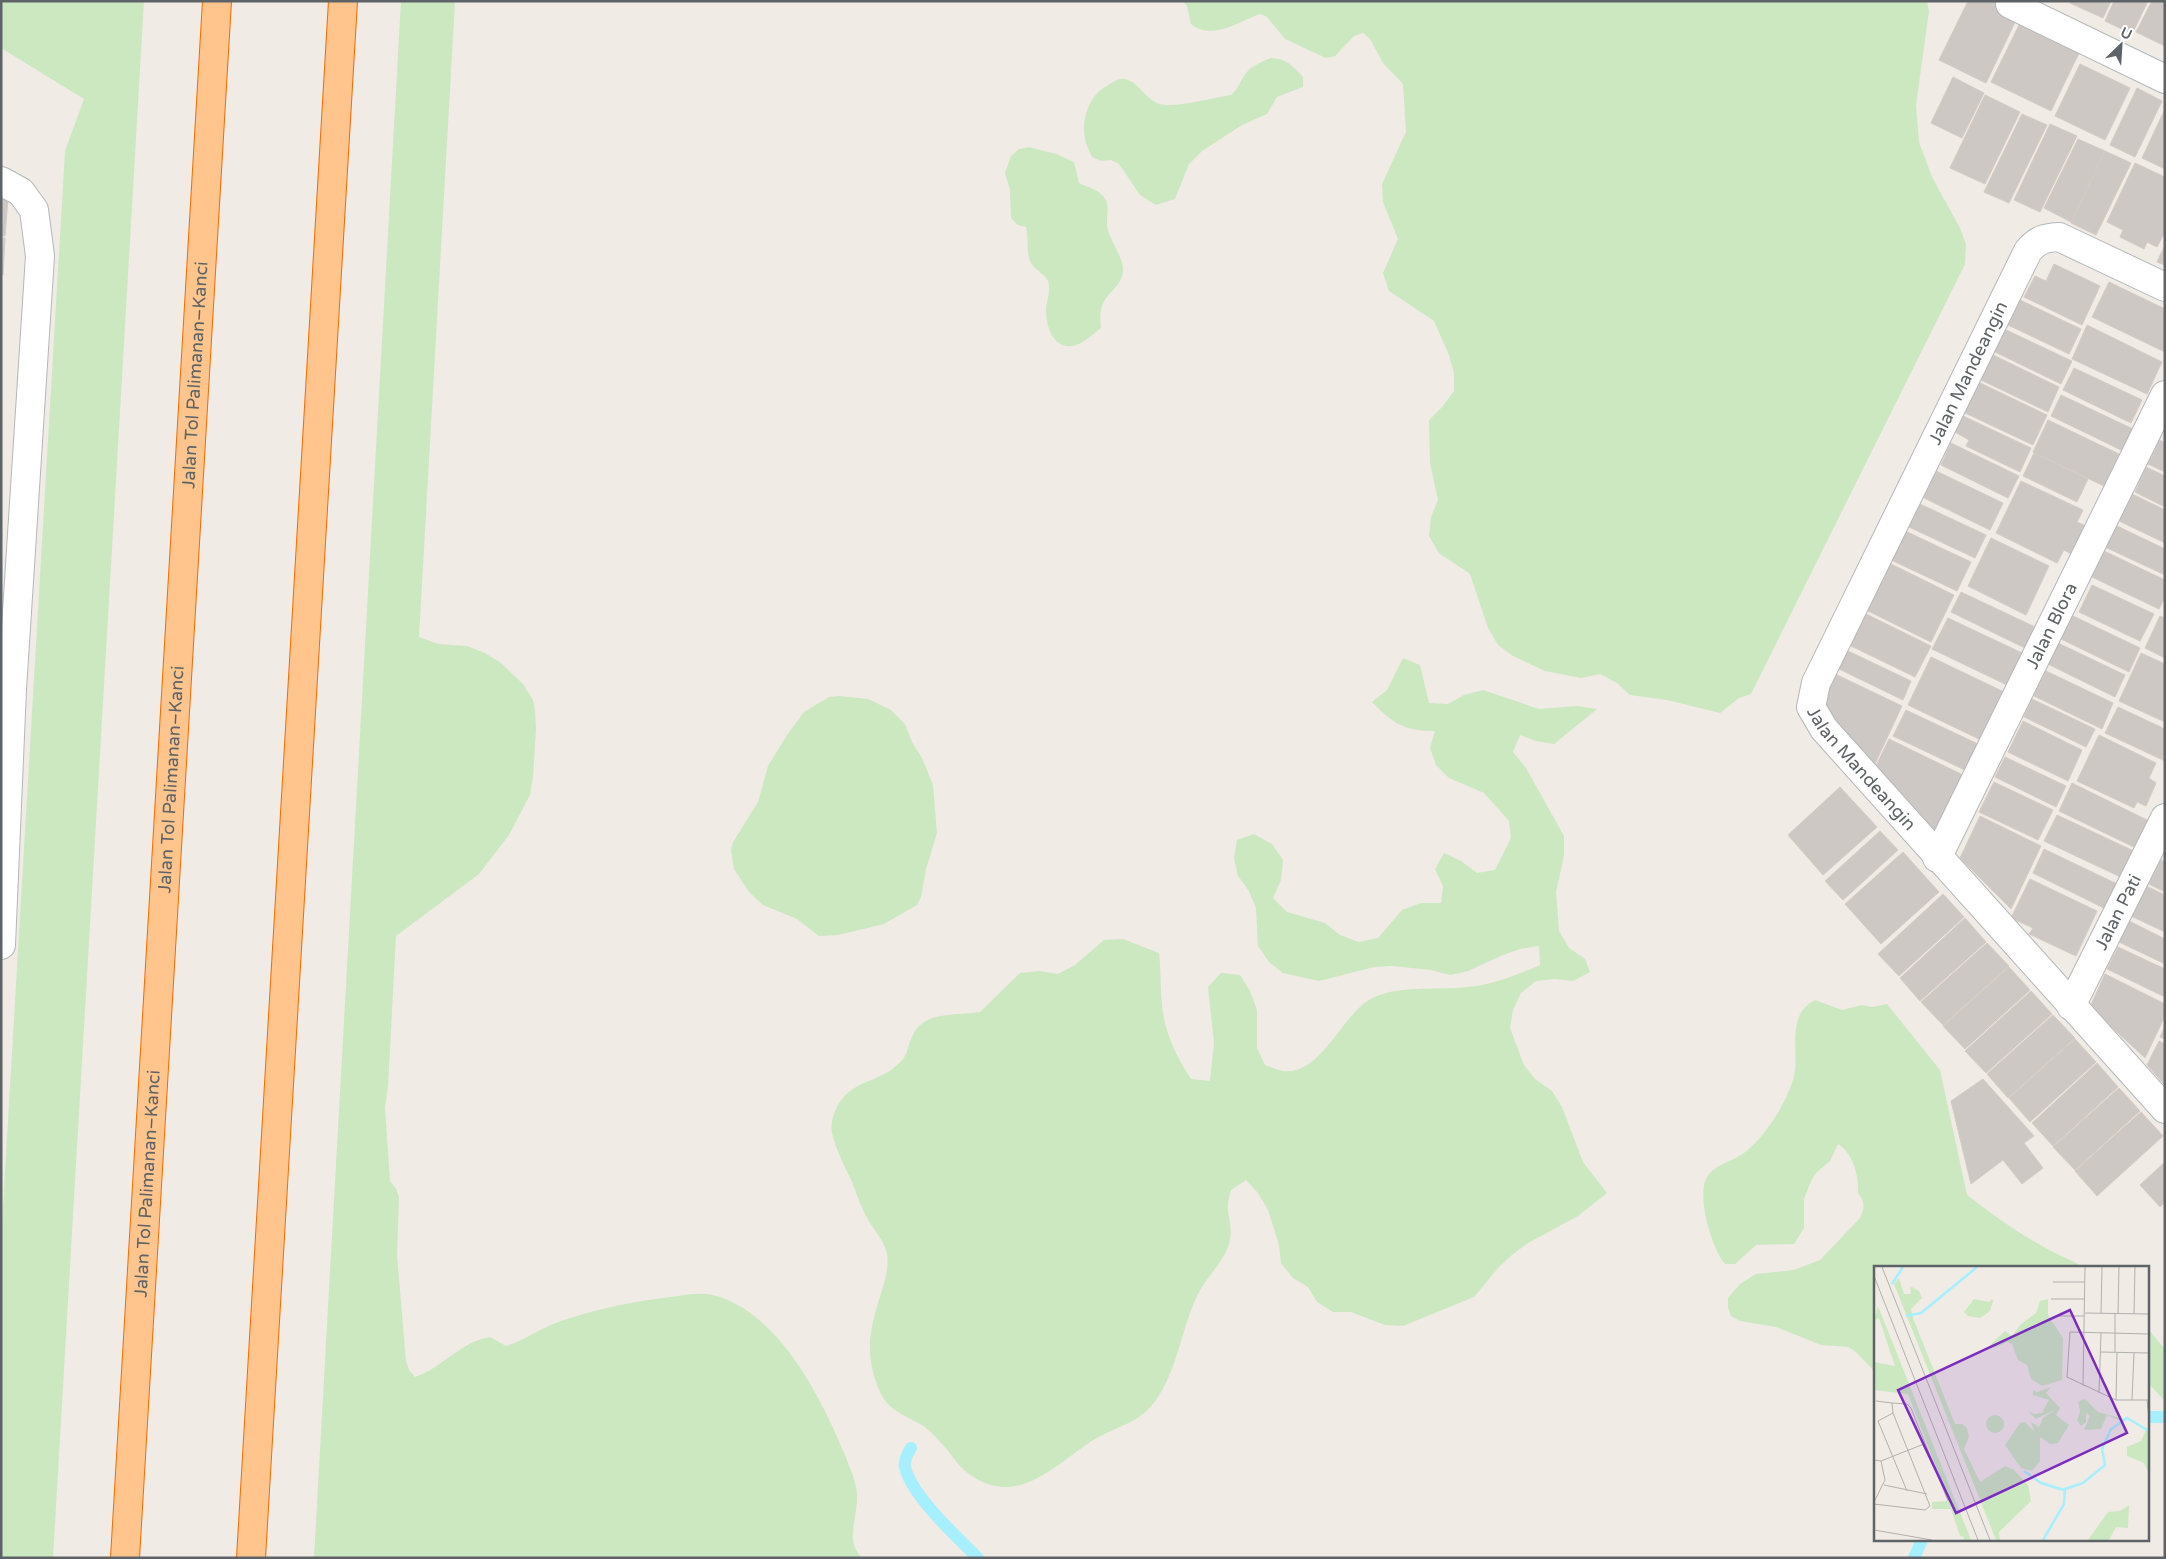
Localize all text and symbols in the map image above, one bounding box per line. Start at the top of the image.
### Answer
north arrow [2096,20,2146,70]
text: U [2118,24,2135,44]
street label: Jalan Tol Palimanan–Kanci [177,261,213,489]
street label: Jalan Mandeangin [1924,298,2012,448]
street label: Jalan Blora [2021,579,2082,672]
street label: Jalan Tol Palimanan–Kanci [153,665,189,894]
street label: Jalan Mandeangin [1802,703,1921,835]
street label: Jalan Pati [2090,871,2146,954]
street label: Jalan Tol Palimanan–Kanci [129,1069,165,1298]
inset map [1874,1266,2148,1542]

